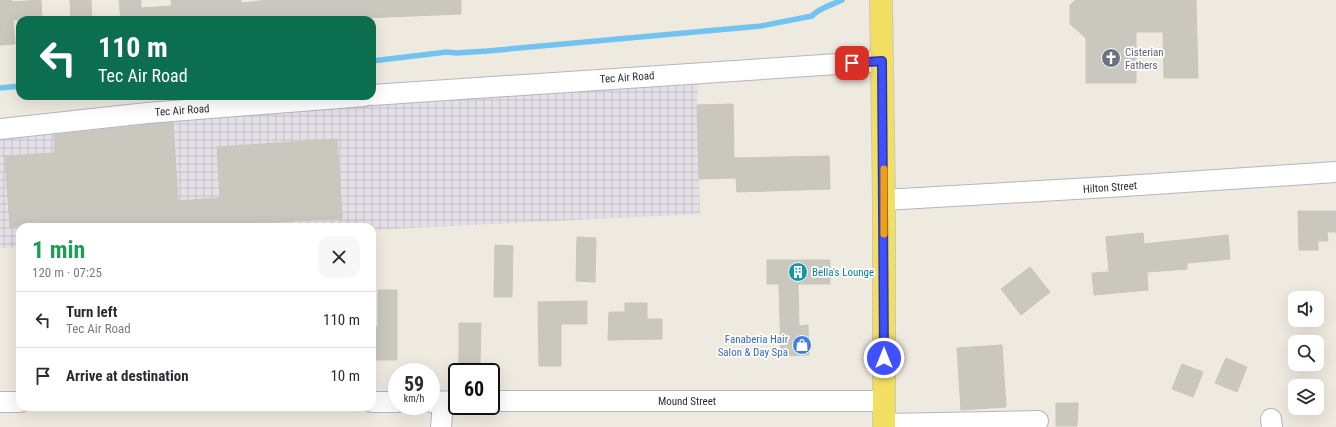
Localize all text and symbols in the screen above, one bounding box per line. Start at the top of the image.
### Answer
text: 110 m [98,31,168,64]
icon: left [32,32,84,84]
pin [835,46,869,80]
place label: Cisterian Fathers [1125,46,1164,72]
church icon: Cisterian Fathers [1100,47,1122,69]
icon: arrive [841,52,863,74]
text: Tec Air Road [98,65,188,86]
street label: Tec Air Road [599,69,655,86]
street label: Tec Air Road [154,102,210,119]
street label: Hilton Street [1083,179,1138,196]
text: 1 min [32,236,85,264]
button: close [318,236,360,278]
building icon: Bella's Lounge [787,261,809,283]
text: 120 m · 07:25 [32,265,102,280]
place label: Bella's Lounge [812,266,874,279]
map controls [1288,291,1324,415]
button: sound [1288,291,1324,327]
text: Turn left [66,303,117,321]
icon: left [32,309,54,331]
text: 110 m [323,311,360,329]
text: Tec Air Road [66,321,131,336]
place label: Fanaberia Hair Salon & Day Spa [718,333,789,359]
shop icon: Fanaberia Hair Salon & Day Spa [791,334,813,356]
button: search [1288,335,1324,371]
position arrow [863,337,905,379]
speed limit sign: 60 [448,363,500,415]
icon: arrive [32,365,54,387]
text: Arrive at destination [66,367,189,385]
text: 10 m [330,367,360,385]
text: 59 [404,372,424,396]
button: layers [1288,379,1324,415]
text: km/h [404,393,424,404]
street label: Mound Street [658,395,716,408]

